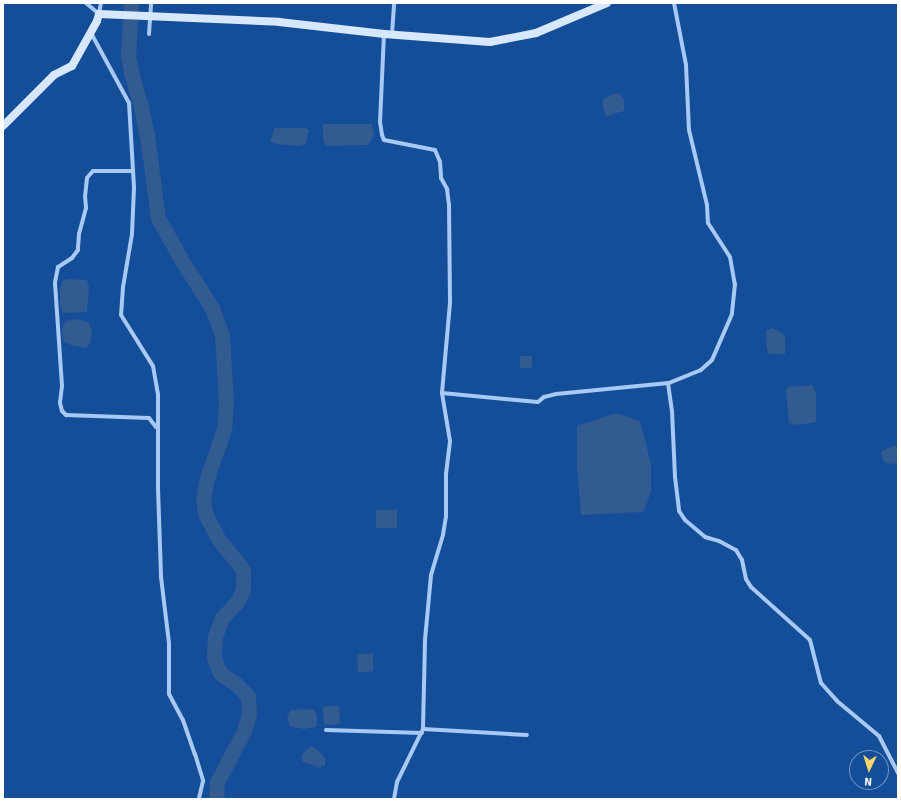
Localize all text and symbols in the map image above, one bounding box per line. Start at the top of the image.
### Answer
north arrow [849,750,889,790]
text: N [864,775,872,788]

